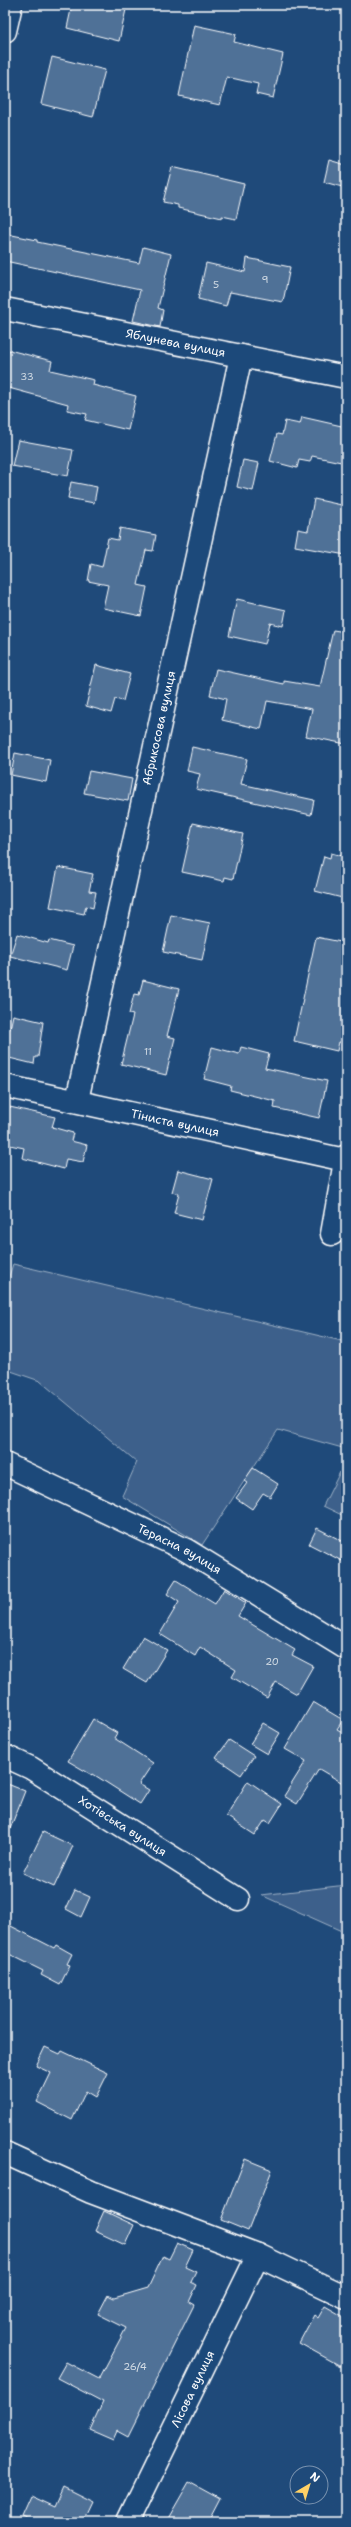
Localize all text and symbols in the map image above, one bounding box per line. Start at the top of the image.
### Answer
house number: 9 [262,273,269,286]
house number: 5 [213,278,219,291]
street label: Яблунева вулиця [124,325,227,361]
house number: 33 [20,370,34,383]
street label: Абрикосова вулиця [139,669,179,787]
house number: 11 [144,1045,152,1058]
street label: Тіниста вулиця [129,1106,221,1140]
street label: Терасна вулиця [135,1520,224,1578]
house number: 20 [265,1655,279,1668]
street label: Хотівська вулиця [75,1792,170,1860]
street label: Лісова вулиця [167,2348,218,2430]
house number: 26/4 [123,2360,147,2373]
north arrow [289,2465,329,2505]
text: N [307,2469,323,2486]

